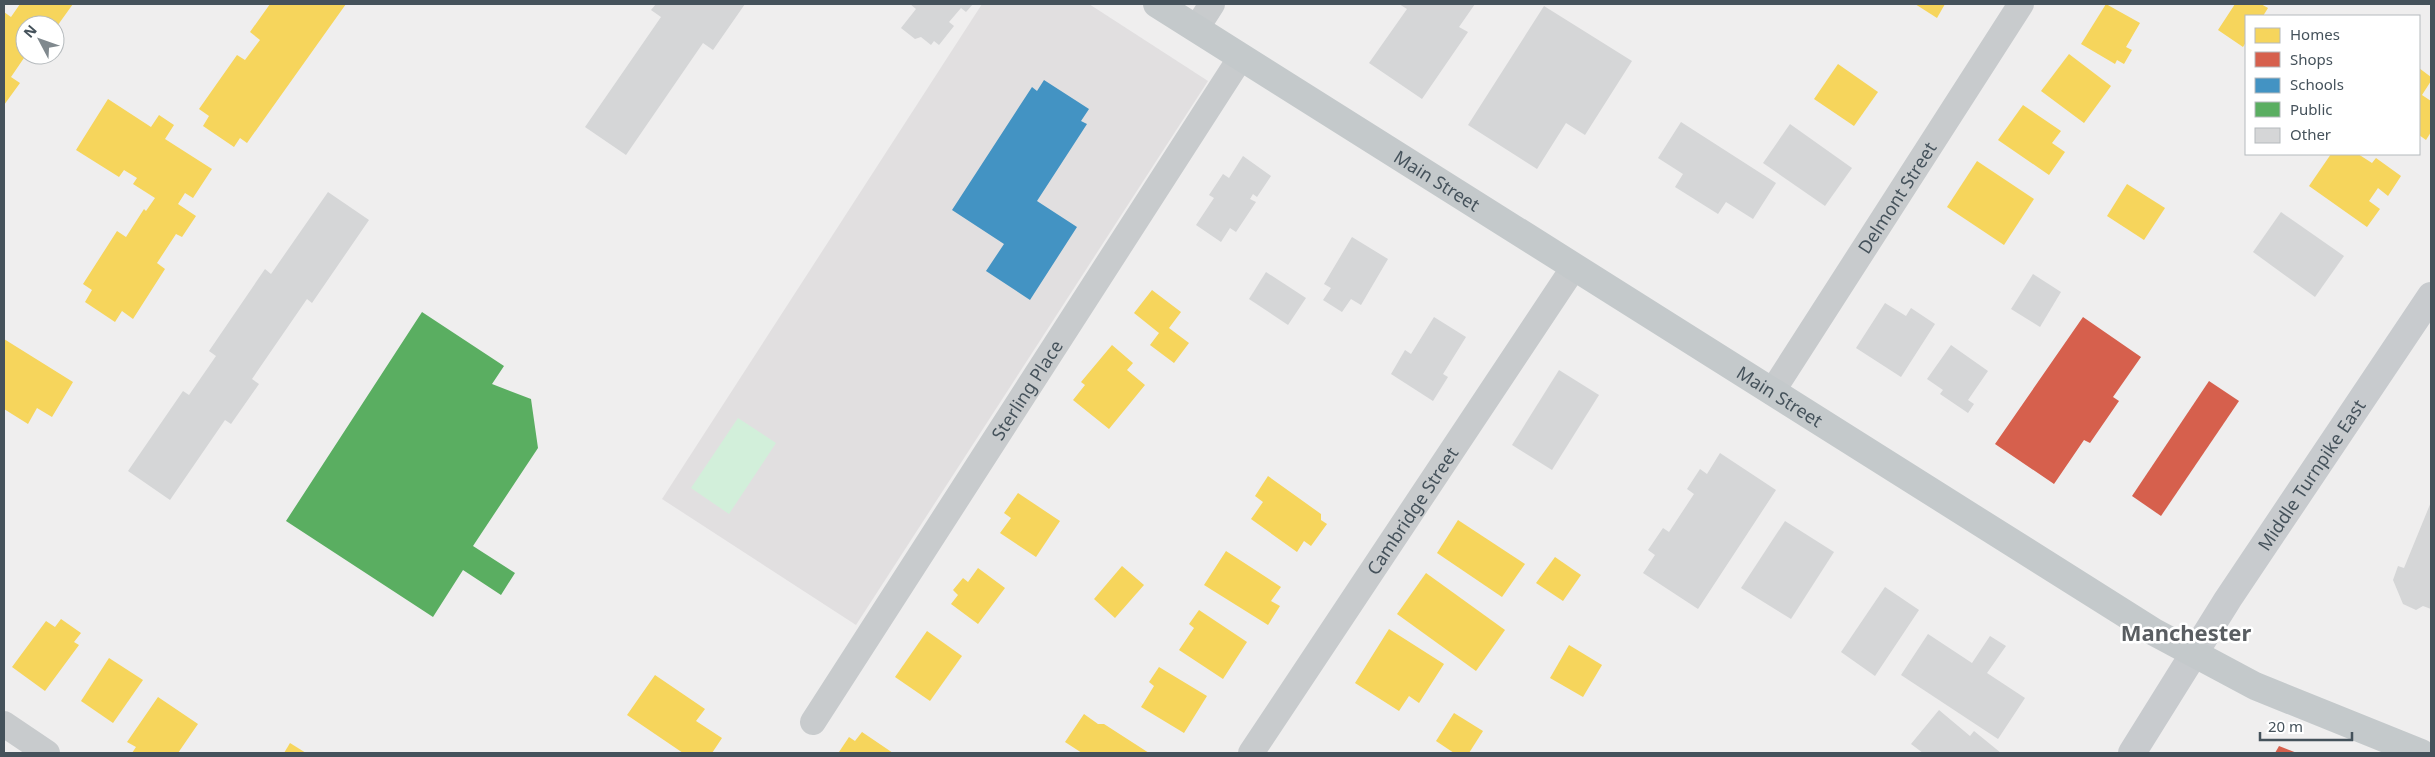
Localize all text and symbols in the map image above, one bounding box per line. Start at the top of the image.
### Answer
north arrow [15,15,65,65]
legend [2245,15,2420,155]
text: N [19,21,41,42]
text: Homes [2290,24,2340,44]
text: Shops [2290,49,2333,69]
text: Schools [2290,74,2344,94]
text: Public [2290,99,2333,119]
text: Other [2290,124,2331,144]
street label: Delmont Street [1852,137,1942,258]
street label: Main Street [1390,144,1485,217]
street label: Sterling Place [986,335,1068,445]
street label: Main Street [1732,360,1828,433]
street label: Middle Turnpike East [2252,394,2371,555]
street label: Cambridge Street [1361,442,1464,579]
district label: Manchester [2121,617,2251,647]
scale bar [2260,710,2352,742]
text: 20 m [2268,716,2303,736]

